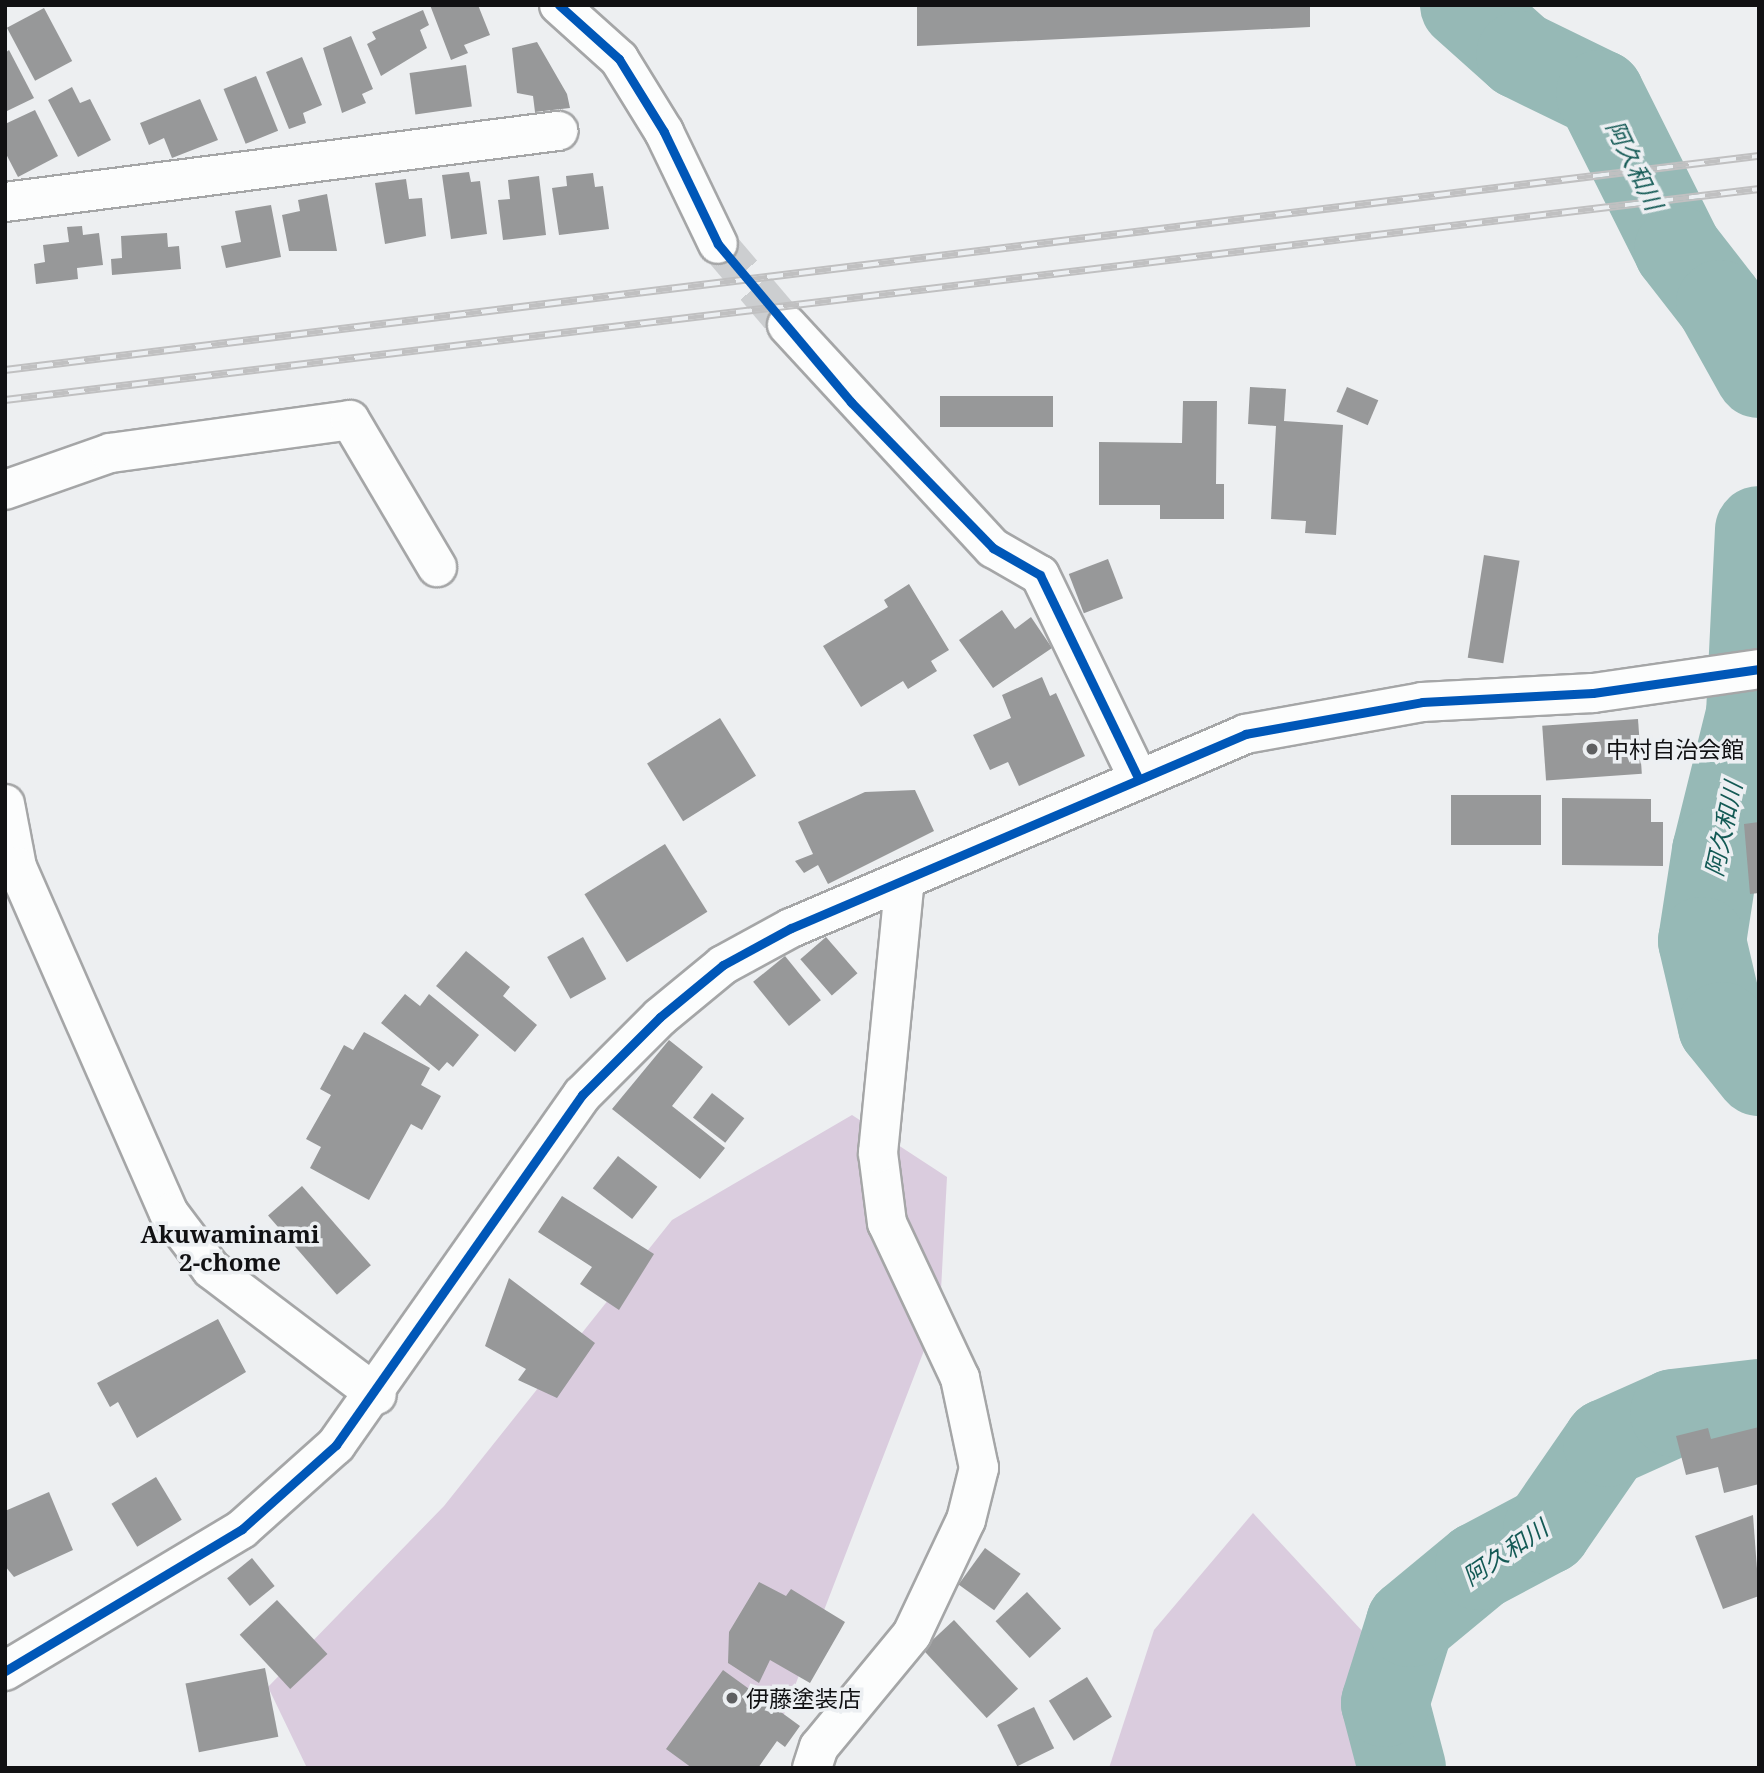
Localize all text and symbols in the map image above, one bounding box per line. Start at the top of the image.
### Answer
water label: 阿久和川 [1601,116,1669,214]
place label: 中村自治会館 [1606,735,1744,763]
marker: 中村自治会館 [1584,741,1600,757]
water label: 阿久和川 [1699,779,1747,879]
district label: Akuwaminami 2-chome [141,1220,319,1276]
water label: 阿久和川 [1457,1513,1553,1591]
place label: 伊藤塗装店 [746,1684,861,1712]
marker: 伊藤塗装店 [724,1690,740,1706]

